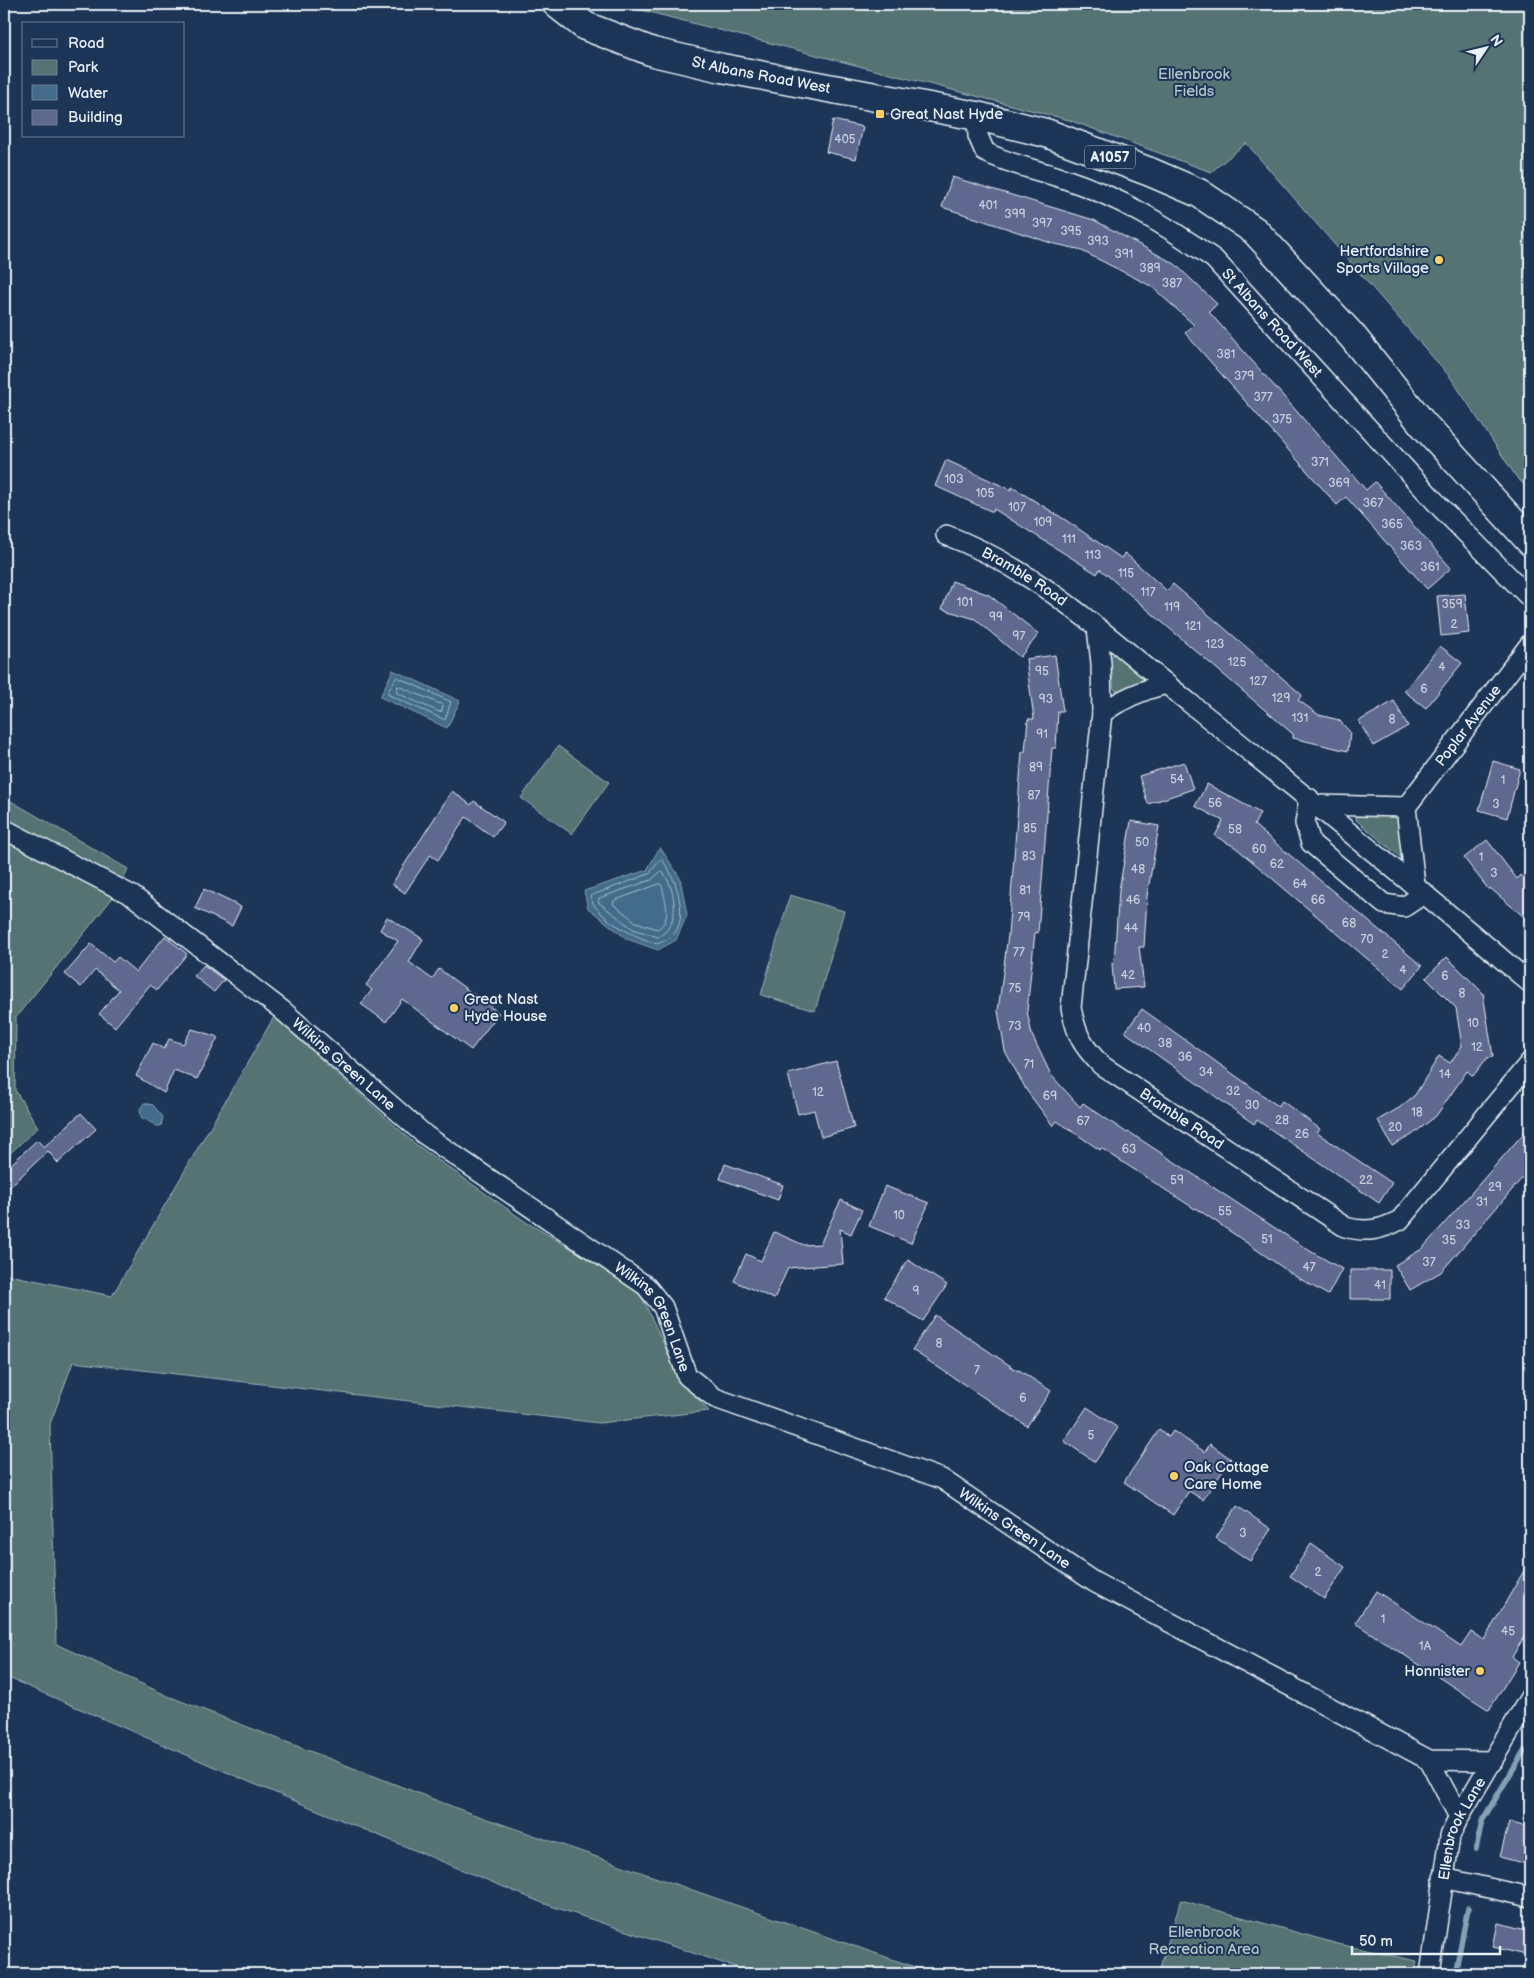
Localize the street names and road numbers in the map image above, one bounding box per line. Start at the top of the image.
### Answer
street label: St Albans Road West [690,52,832,98]
road number: A1057 [1085,146,1135,168]
street label: St Albans Road West [1217,265,1326,382]
street label: Bramble Road [978,543,1071,611]
street label: Poplar Avenue [1431,681,1506,770]
street label: Wilkins Green Lane [288,1014,399,1115]
street label: Bramble Road [1136,1084,1227,1154]
street label: Wilkins Green Lane [610,1258,694,1375]
street label: Wilkins Green Lane [955,1484,1074,1573]
street label: Ellenbrook Lane [1435,1774,1490,1881]

